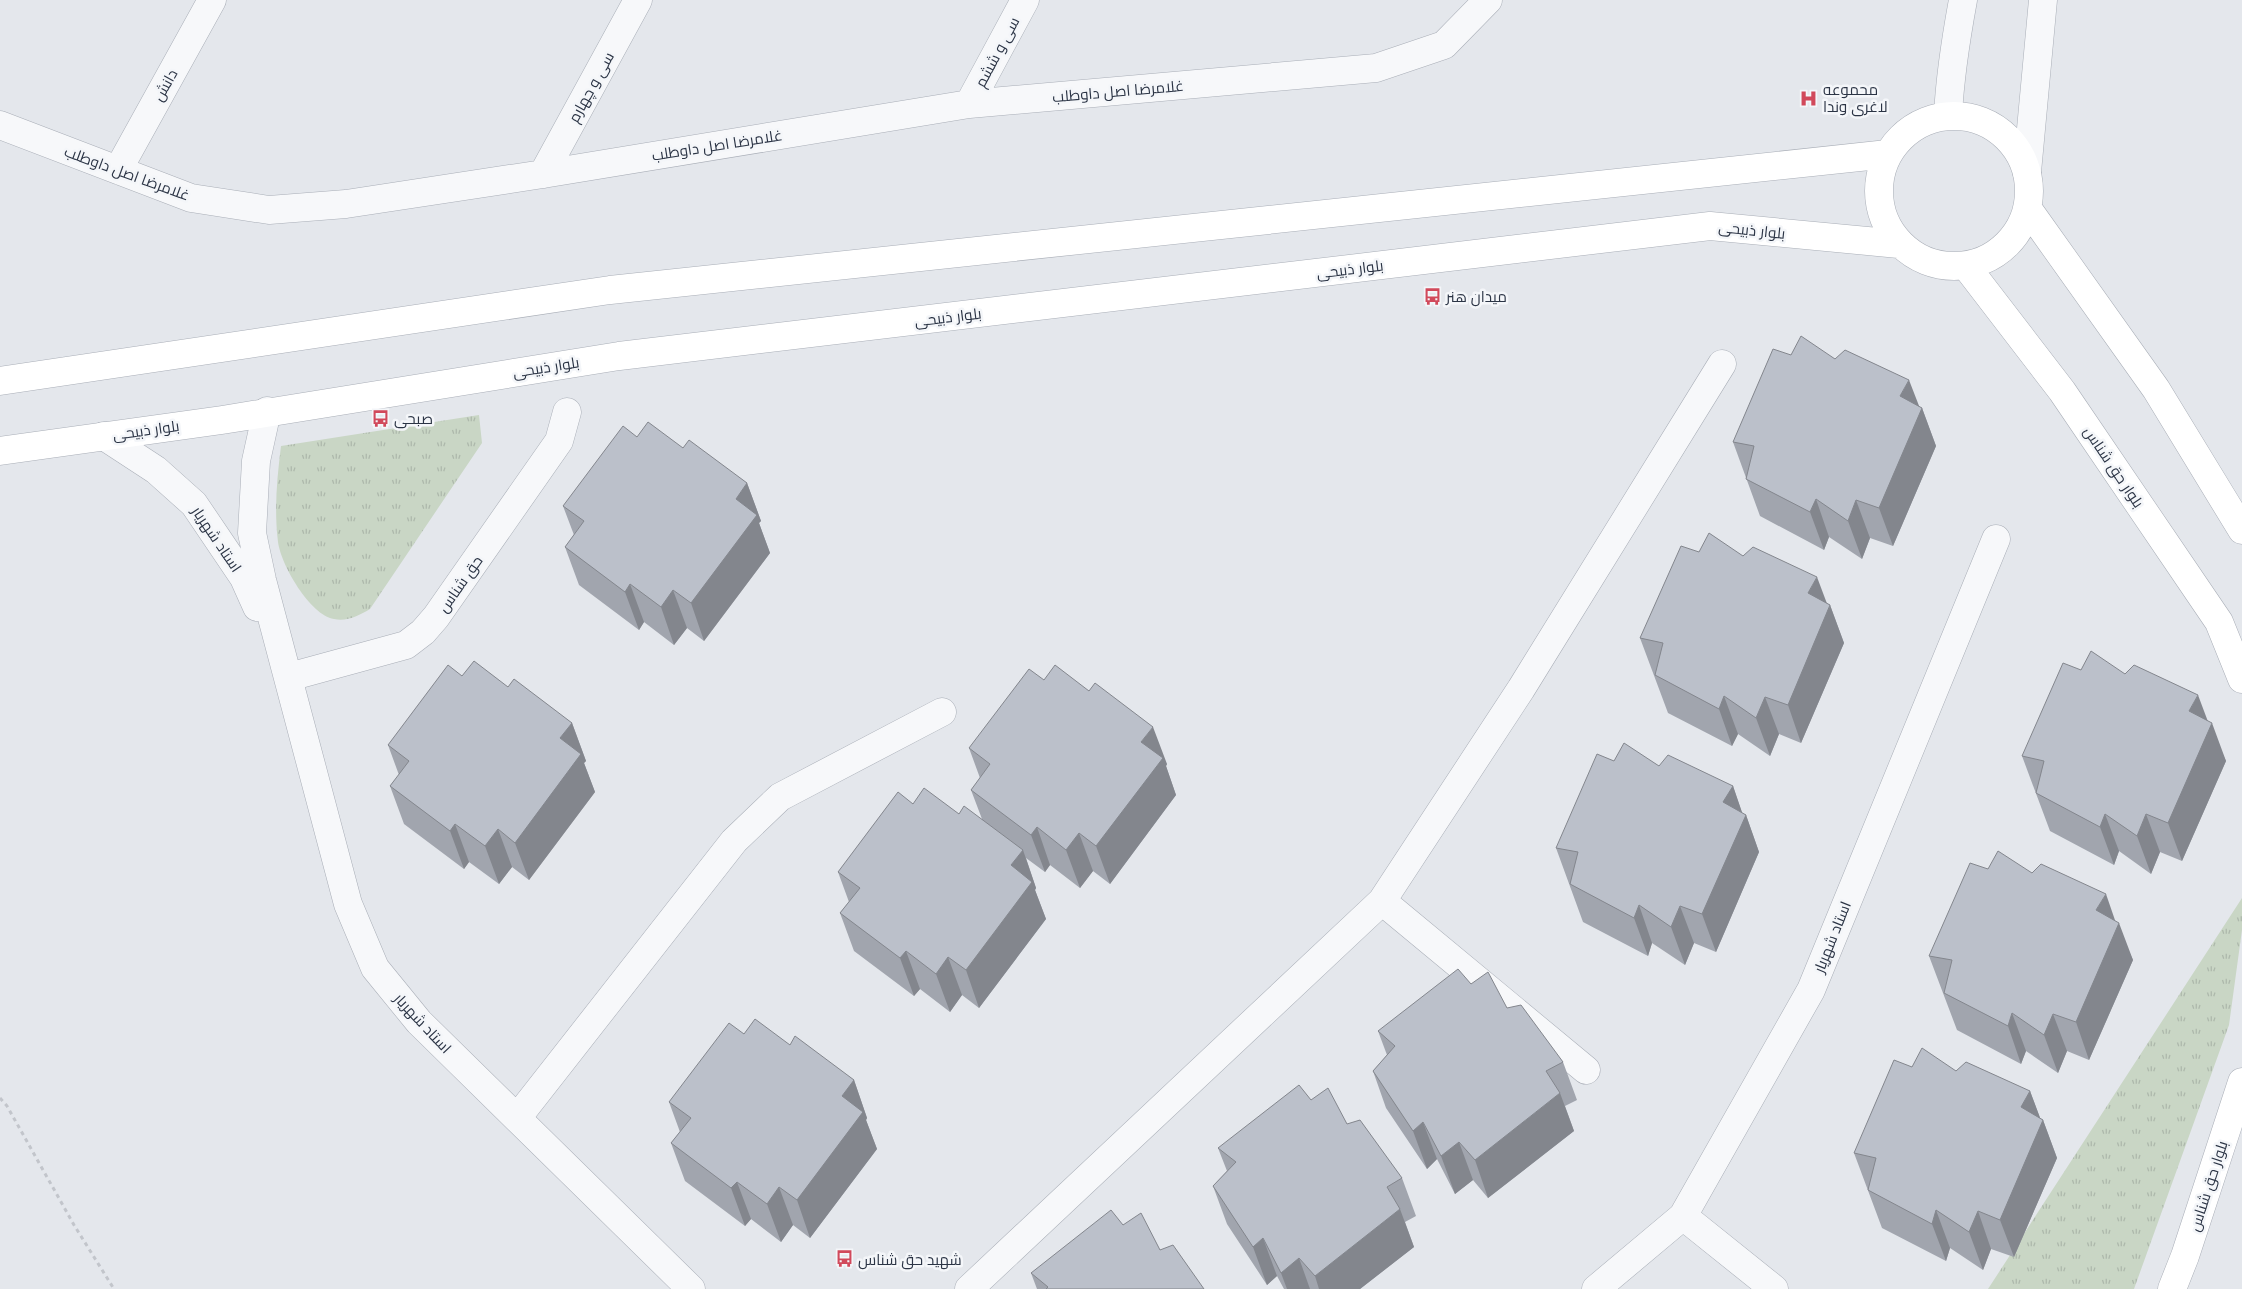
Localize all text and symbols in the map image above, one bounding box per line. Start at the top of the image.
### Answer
street label: سی و ششم [971,14,1024,91]
street label: سی و چهارم [564,48,619,126]
street label: دانش [148,66,182,105]
street label: غلامرضا اصل داوطلب [1051,76,1185,107]
place label: محموعه لاغری وندا [1823,80,1888,117]
hospital icon: محموعه لاغری وندا [1799,88,1819,108]
street label: غلامرضا اصل داوطلب [650,125,784,166]
street label: غلامرضا اصل داوطلب [61,142,192,205]
street label: بلوار ذبیحی [1718,217,1786,244]
street label: بلوار ذبیحی [1316,255,1385,284]
bus stop icon: میدان هنر [1422,286,1442,306]
place label: میدان هنر [1445,287,1507,307]
street label: بلوار ذبیحی [914,303,983,332]
street label: بلوار ذبیحی [511,352,581,383]
bus stop icon: صبحی [370,408,390,428]
place label: صبحی [394,409,433,429]
street label: بلوار ذبیحی [111,416,181,445]
street label: بلوار حق شناس [2079,423,2148,512]
street label: استاد شهریار [187,502,246,576]
street label: حق شناس [434,552,487,617]
street label: استاد شهریار [1809,898,1856,977]
street label: استاد شهریار [389,988,456,1058]
street label: بلوار حق شناس [2184,1138,2233,1234]
bus stop icon: شهید حق شناس [834,1249,854,1269]
place label: شهید حق شناس [858,1250,962,1270]

